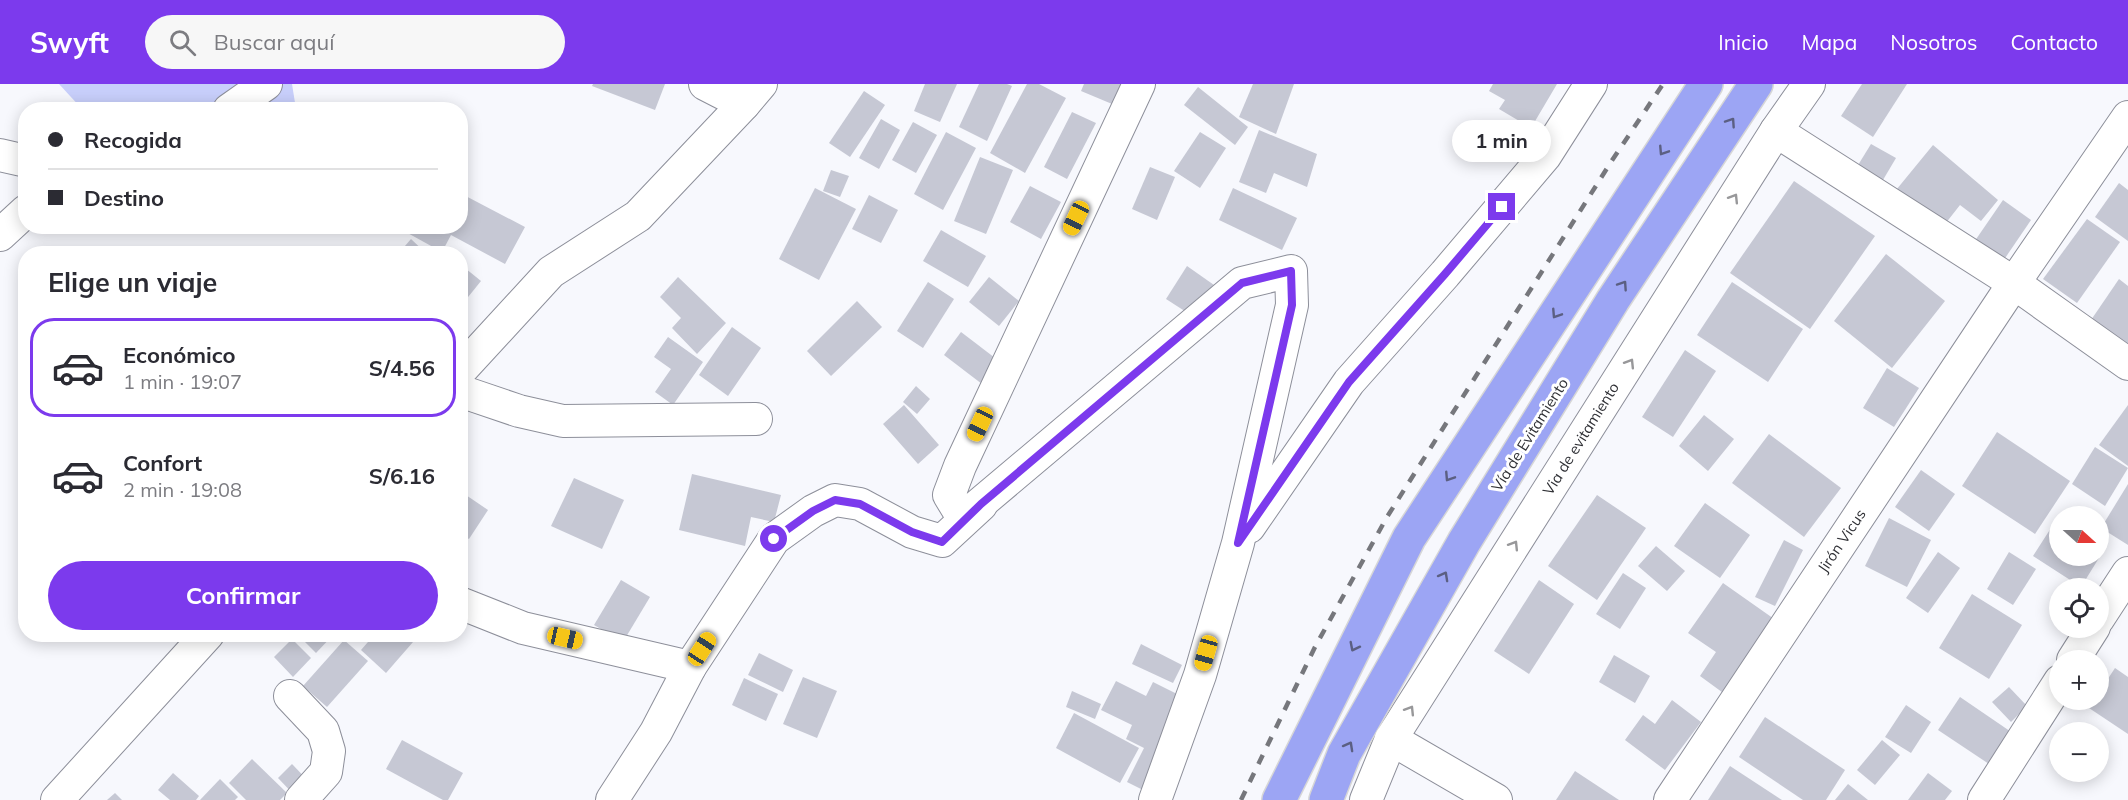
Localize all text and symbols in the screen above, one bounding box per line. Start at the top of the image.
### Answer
search box [145,15,565,69]
text: Swyft [30,25,109,60]
icon: search [166,26,199,59]
text: Buscar aquí [214,28,334,56]
text: Inicio [1718,29,1768,55]
text: Mapa [1801,29,1857,55]
text: Nosotros [1890,29,1977,55]
text: Contacto [2010,29,2098,55]
one-way arrow [1724,118,1735,129]
callout: 1 min [1452,120,1552,162]
text: Recogida [84,126,182,154]
text: 1 min [1475,128,1528,153]
one-way arrow [1659,144,1670,155]
text: Destino [84,184,164,212]
route end [1488,193,1515,220]
one-way arrow [1727,194,1738,205]
car [1060,198,1092,238]
text: Elige un viaje [48,265,217,299]
one-way arrow [1616,281,1627,292]
one-way arrow [1552,308,1564,318]
icon: car [51,341,105,395]
text: Económico [123,341,236,369]
text: S/4.56 [369,354,435,382]
one-way arrow [1622,359,1634,369]
text: 1 min · 19:07 [123,369,242,394]
street label: Vía de Evitamiento [1487,375,1572,495]
street label: Via de evitamiento [1538,379,1623,499]
car [964,404,996,444]
icon: car [51,449,105,503]
text: Confort [123,449,202,477]
text: S/6.16 [369,462,435,490]
one-way arrow [1445,470,1456,481]
text: 2 min · 19:08 [123,477,242,502]
street label: Jirón Vicus [1813,505,1870,576]
north arrow [2049,506,2109,566]
map controls [2049,506,2109,782]
route start [760,525,787,552]
one-way arrow [1507,541,1518,552]
button: Confirmar [48,561,438,630]
one-way arrow [1437,572,1449,583]
button: locate [2049,578,2109,638]
car [545,625,585,651]
car [685,629,719,669]
car [1192,633,1220,673]
one-way arrow [1350,640,1361,651]
button: + [2049,650,2109,710]
one-way arrow [1402,706,1414,716]
button: − [2049,722,2109,782]
one-way arrow [1342,742,1353,753]

